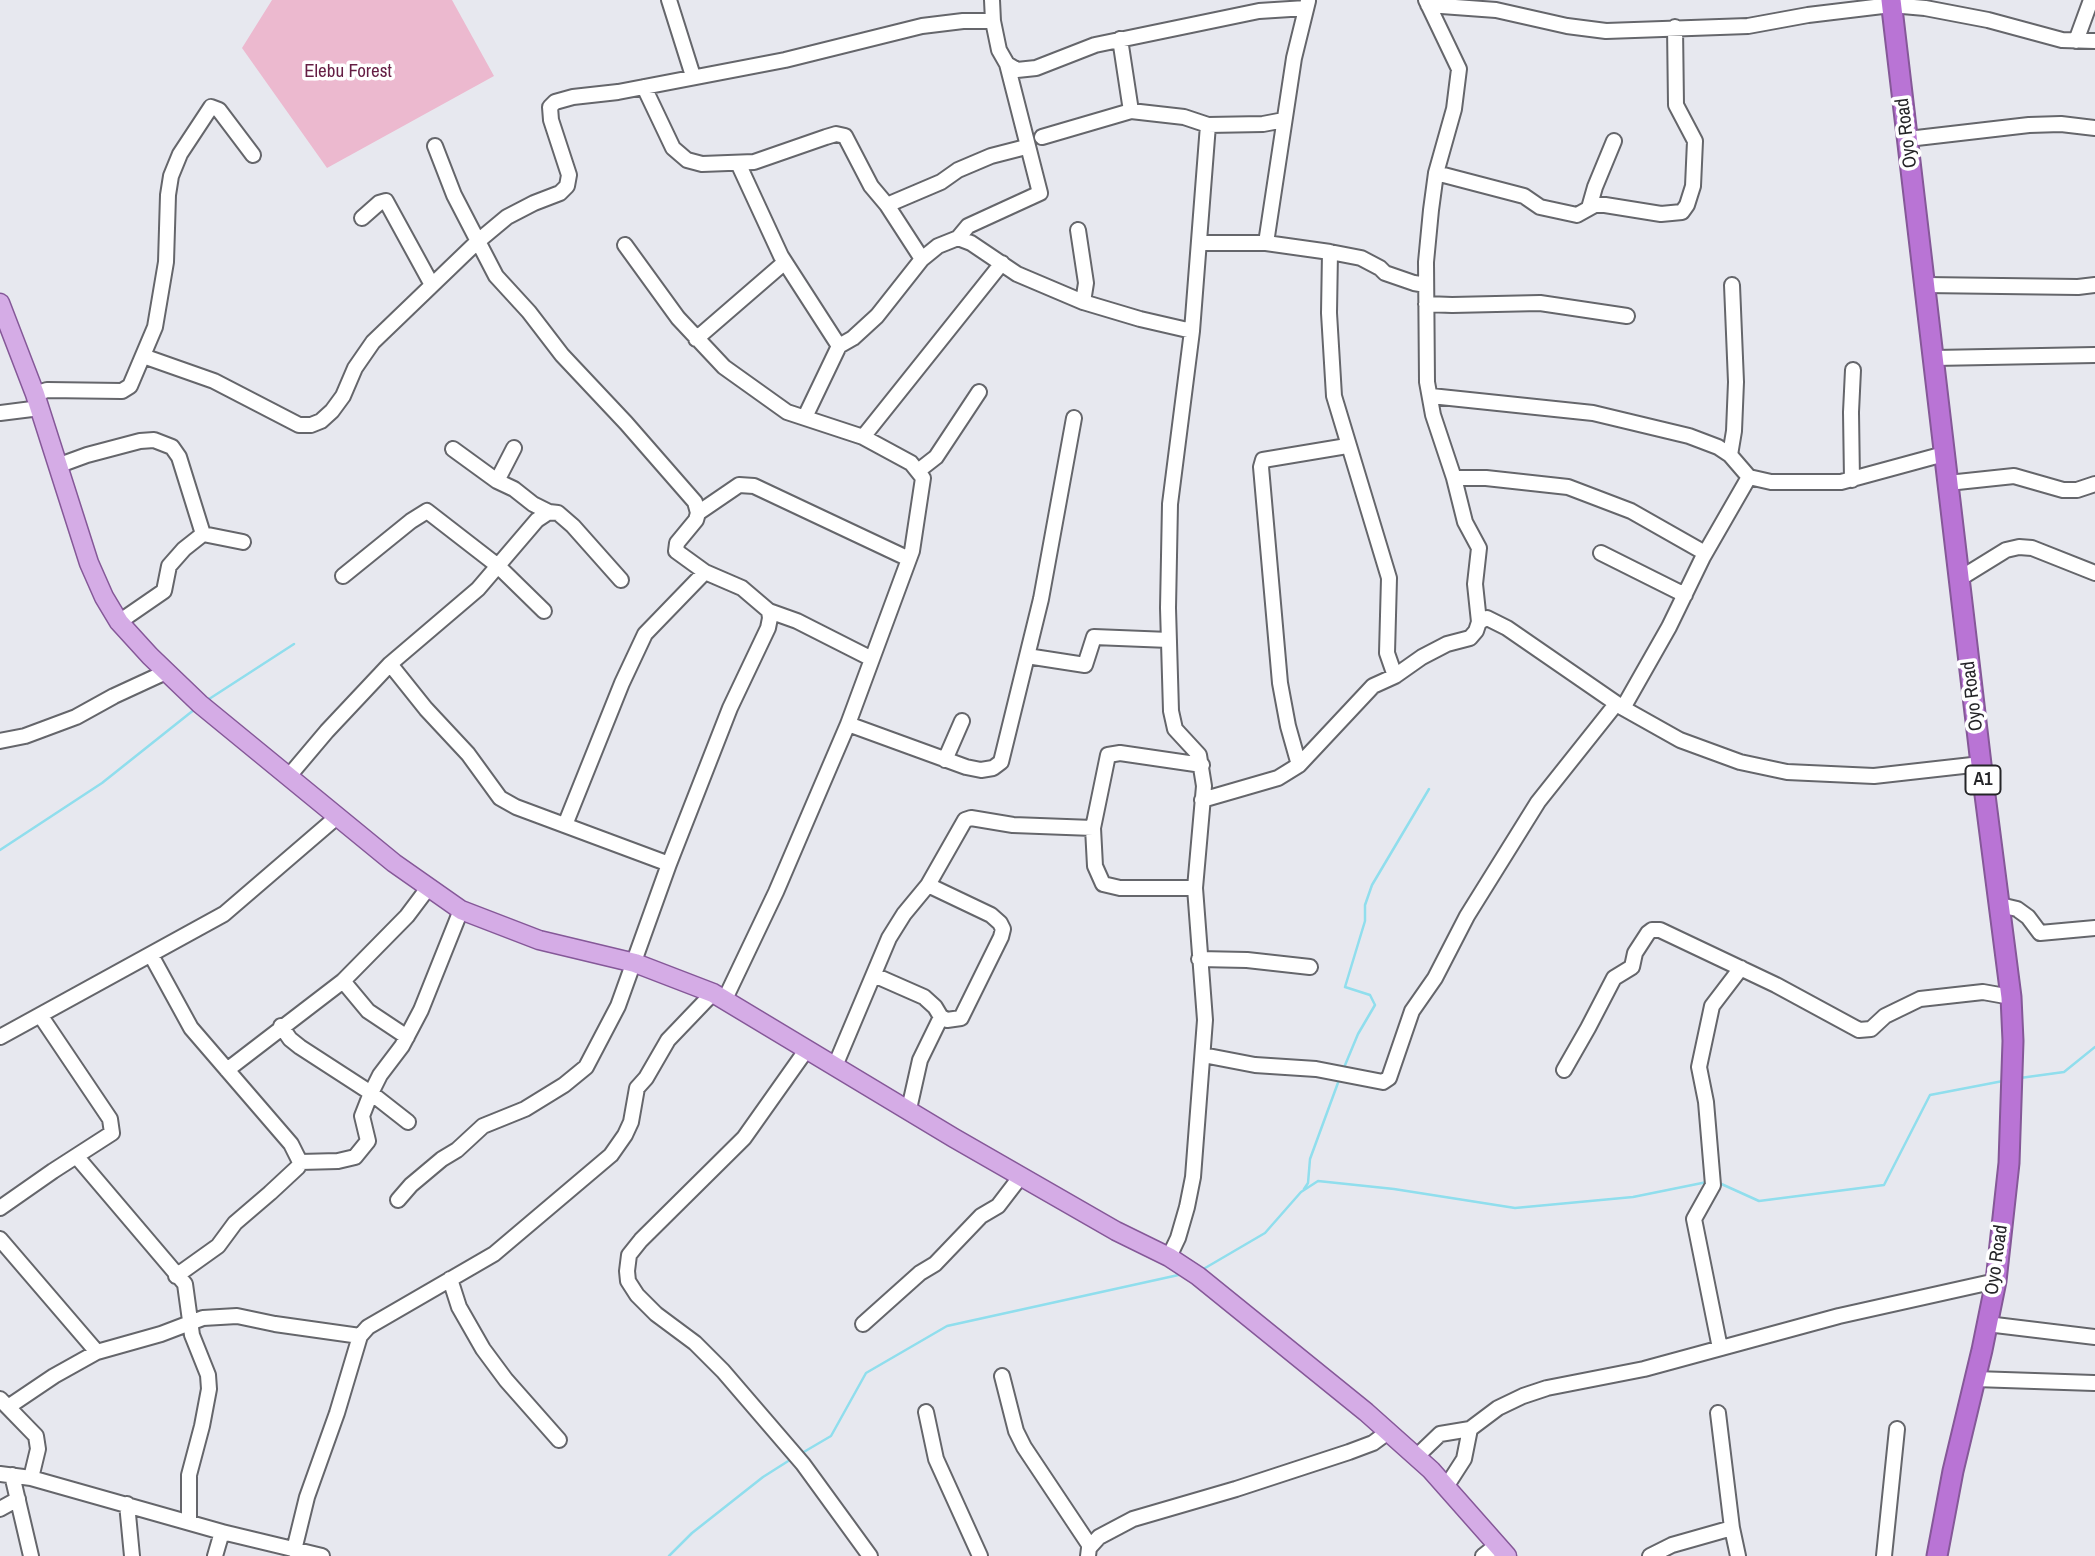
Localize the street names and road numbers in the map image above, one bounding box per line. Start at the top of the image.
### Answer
street label: Oyo Road [1891,97,1923,169]
street label: Oyo Road [1957,660,1989,732]
road number: A1 [1966,766,2000,794]
street label: Oyo Road [1981,1224,2013,1296]

